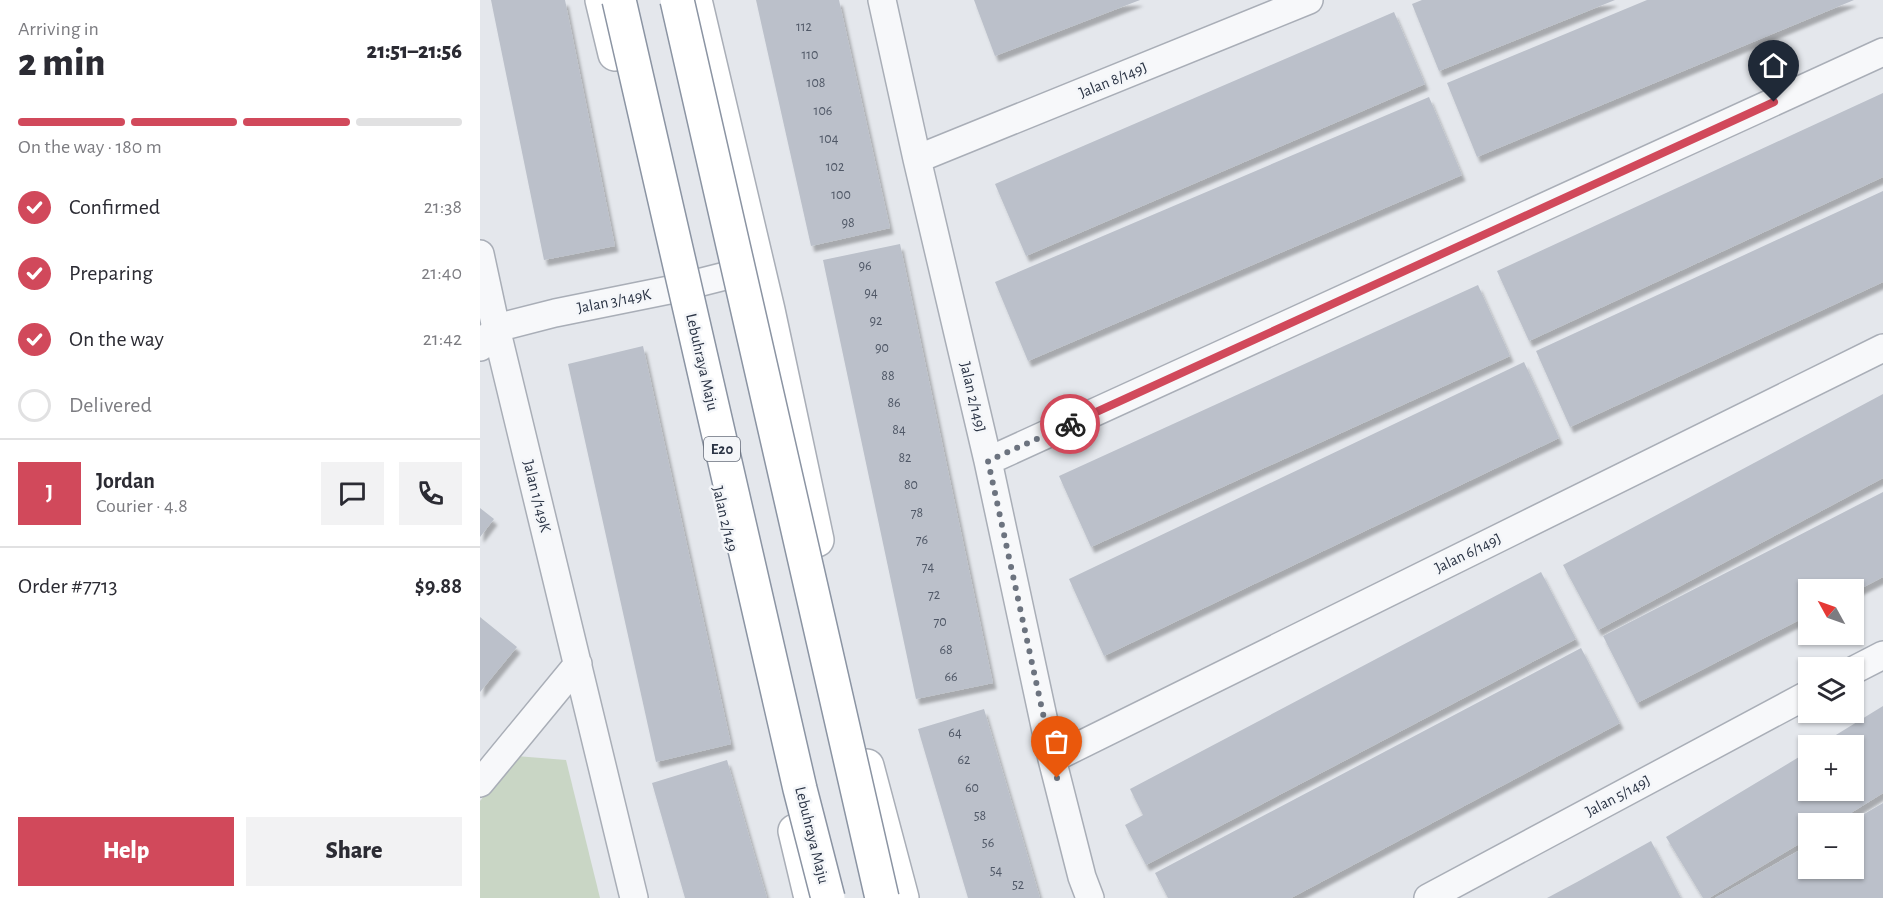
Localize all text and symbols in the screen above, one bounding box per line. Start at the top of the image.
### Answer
text: Arriving in [18,19,99,39]
house number: 112 [796,20,812,34]
text: 21:51–21:56 [367,40,462,62]
pin [1748,40,1799,102]
text: 2 min [18,44,105,83]
house number: 110 [801,48,819,62]
icon: home [1757,49,1790,82]
street label: Jalan 8/149J [1077,59,1149,101]
house number: 108 [807,76,825,90]
house number: 106 [814,104,832,118]
house number: 104 [820,132,839,146]
text: On the way · 180 m [18,137,162,157]
house number: 102 [826,160,844,174]
house number: 100 [831,188,851,202]
icon: check [18,191,51,224]
text: Confirmed [69,196,160,218]
text: 21:38 [424,197,462,217]
house number: 98 [841,216,855,230]
icon: check [18,257,51,290]
house number: 96 [858,259,872,273]
text: Preparing [69,262,153,284]
text: 21:40 [421,263,462,283]
street label: Jalan 3/149K [576,286,652,316]
house number: 94 [864,286,878,300]
street label: Lebuhraya Maju [682,312,721,412]
house number: 92 [870,314,882,328]
icon: check [18,323,51,356]
text: On the way [69,328,164,350]
text: 21:42 [423,329,462,349]
house number: 90 [875,341,889,355]
street label: Jalan 2/149J [957,360,989,434]
house number: 88 [881,369,895,383]
text: Delivered [69,394,152,416]
courier [1040,394,1100,454]
house number: 86 [887,396,901,410]
icon: bike [1054,408,1087,441]
house number: 84 [892,423,906,437]
road number: E20 [704,437,740,461]
house number: 82 [898,451,912,465]
street label: Jalan 1/149K [520,458,554,534]
button: chat [321,462,384,525]
button: phone [399,462,462,525]
text: Jordan [96,470,155,492]
house number: 80 [904,478,918,492]
text: J [46,482,53,504]
street label: Jalan 2/149 [710,485,740,553]
text: Courier · 4.8 [96,496,188,516]
house number: 78 [911,506,923,520]
street label: Jalan 6/149J [1432,530,1504,576]
house number: 76 [916,533,928,547]
house number: 74 [922,560,935,574]
text: Order #7713 [18,575,118,597]
text: $9.88 [415,575,462,597]
north arrow [1798,579,1864,645]
map controls [1798,579,1864,879]
house number: 72 [928,588,940,602]
house number: 70 [933,615,947,629]
house number: 68 [939,643,953,657]
button: layers [1798,657,1864,723]
house number: 66 [944,670,958,684]
pin [1031,716,1082,778]
icon: bag [1040,725,1073,758]
house number: 64 [948,726,962,740]
button: + [1798,735,1864,801]
house number: 62 [958,753,970,767]
street label: Jalan 5/149J [1583,772,1653,820]
house number: 60 [965,781,979,795]
street label: Lebuhraya Maju [791,785,832,885]
house number: 58 [974,809,986,823]
button: − [1798,813,1864,879]
button: Help [18,817,234,886]
button: Share [246,817,462,886]
house number: 56 [982,836,994,850]
house number: 54 [990,864,1003,878]
house number: 52 [1012,878,1024,892]

